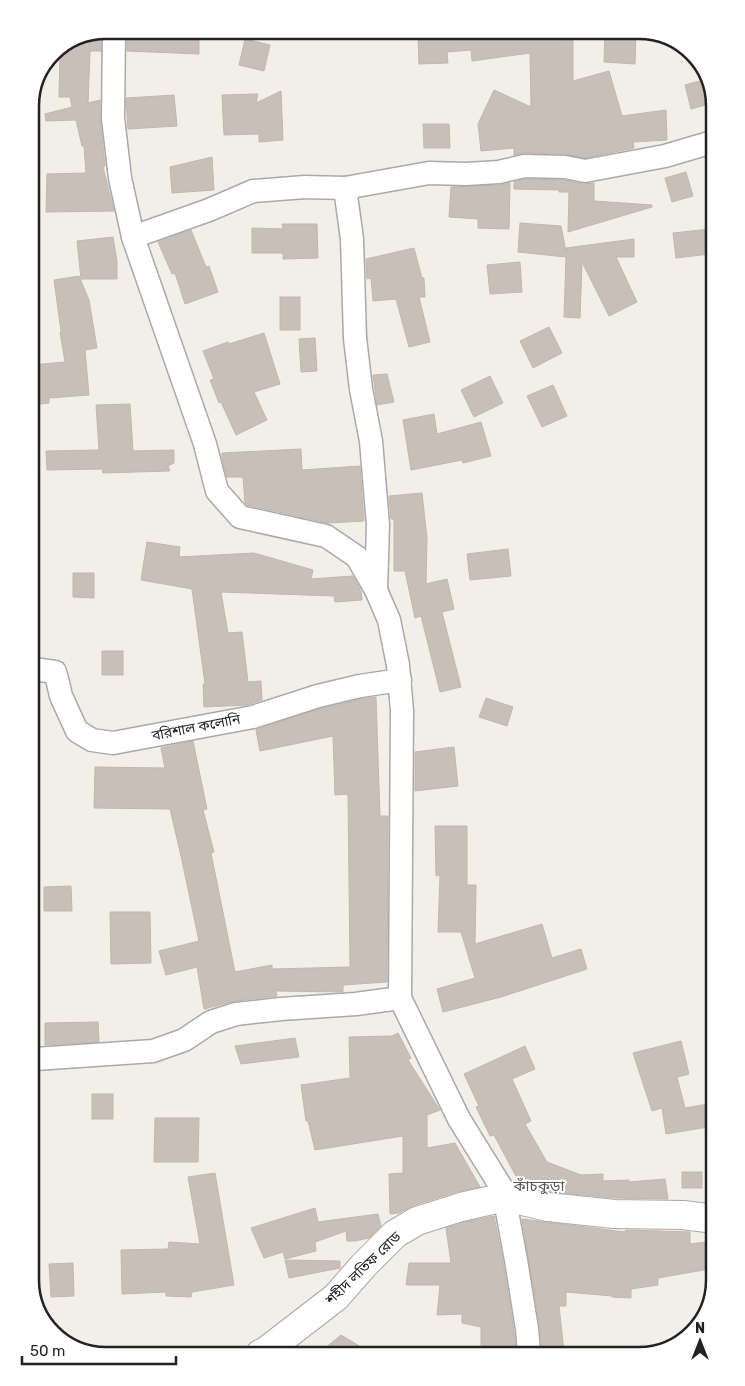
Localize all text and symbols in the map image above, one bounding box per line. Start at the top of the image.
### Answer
street label: বরিশাল কলোনি [149,710,242,745]
district label: কাঁচকুড়া [513,1177,565,1195]
street label: শহীদ লতিফ রোড [321,1228,405,1309]
north arrow [675,1316,725,1366]
text: N [695,1320,705,1337]
scale bar [22,1334,176,1366]
text: 50 m [30,1342,65,1360]

